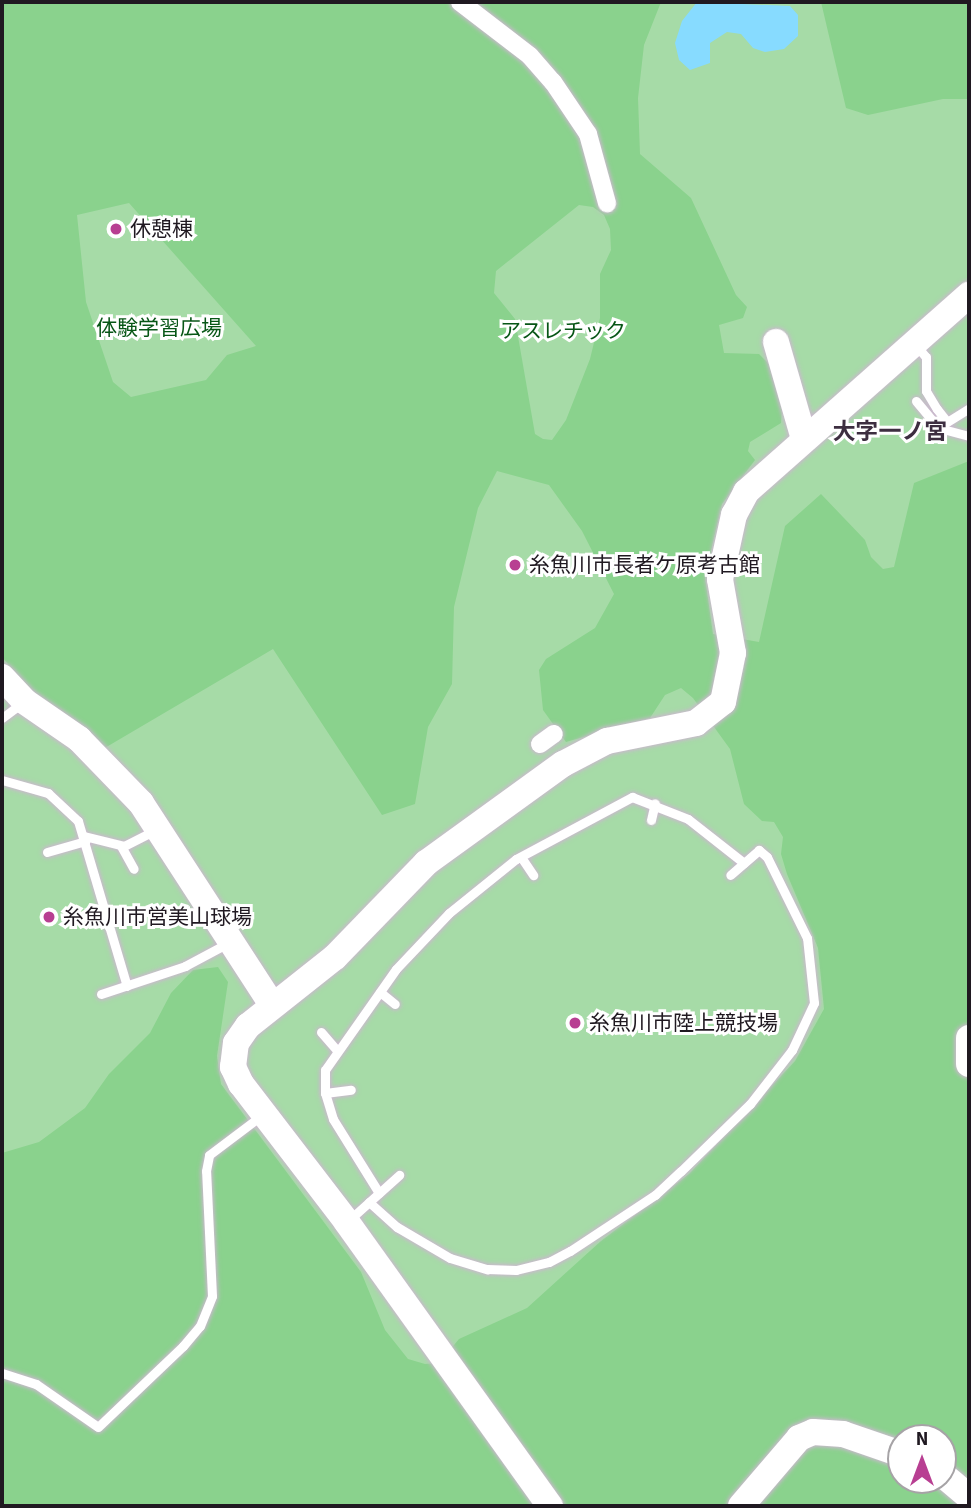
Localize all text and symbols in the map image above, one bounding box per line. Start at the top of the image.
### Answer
place label: 休憩棟 [130,216,193,242]
marker: 休憩棟 [108,221,124,237]
park label: 体験学習広場 [96,315,222,341]
park label: アスレチック [500,318,626,344]
district label: 大字一ノ宮 [833,418,947,446]
place label: 糸魚川市長者ケ原考古館 [529,552,760,578]
marker: 糸魚川市長者ケ原考古館 [507,557,523,573]
place label: 糸魚川市営美山球場 [63,904,252,930]
marker: 糸魚川市営美山球場 [41,909,57,925]
place label: 糸魚川市陸上競技場 [589,1010,778,1036]
marker: 糸魚川市陸上競技場 [567,1015,583,1031]
north arrow [887,1424,957,1494]
text: N [916,1426,928,1453]

